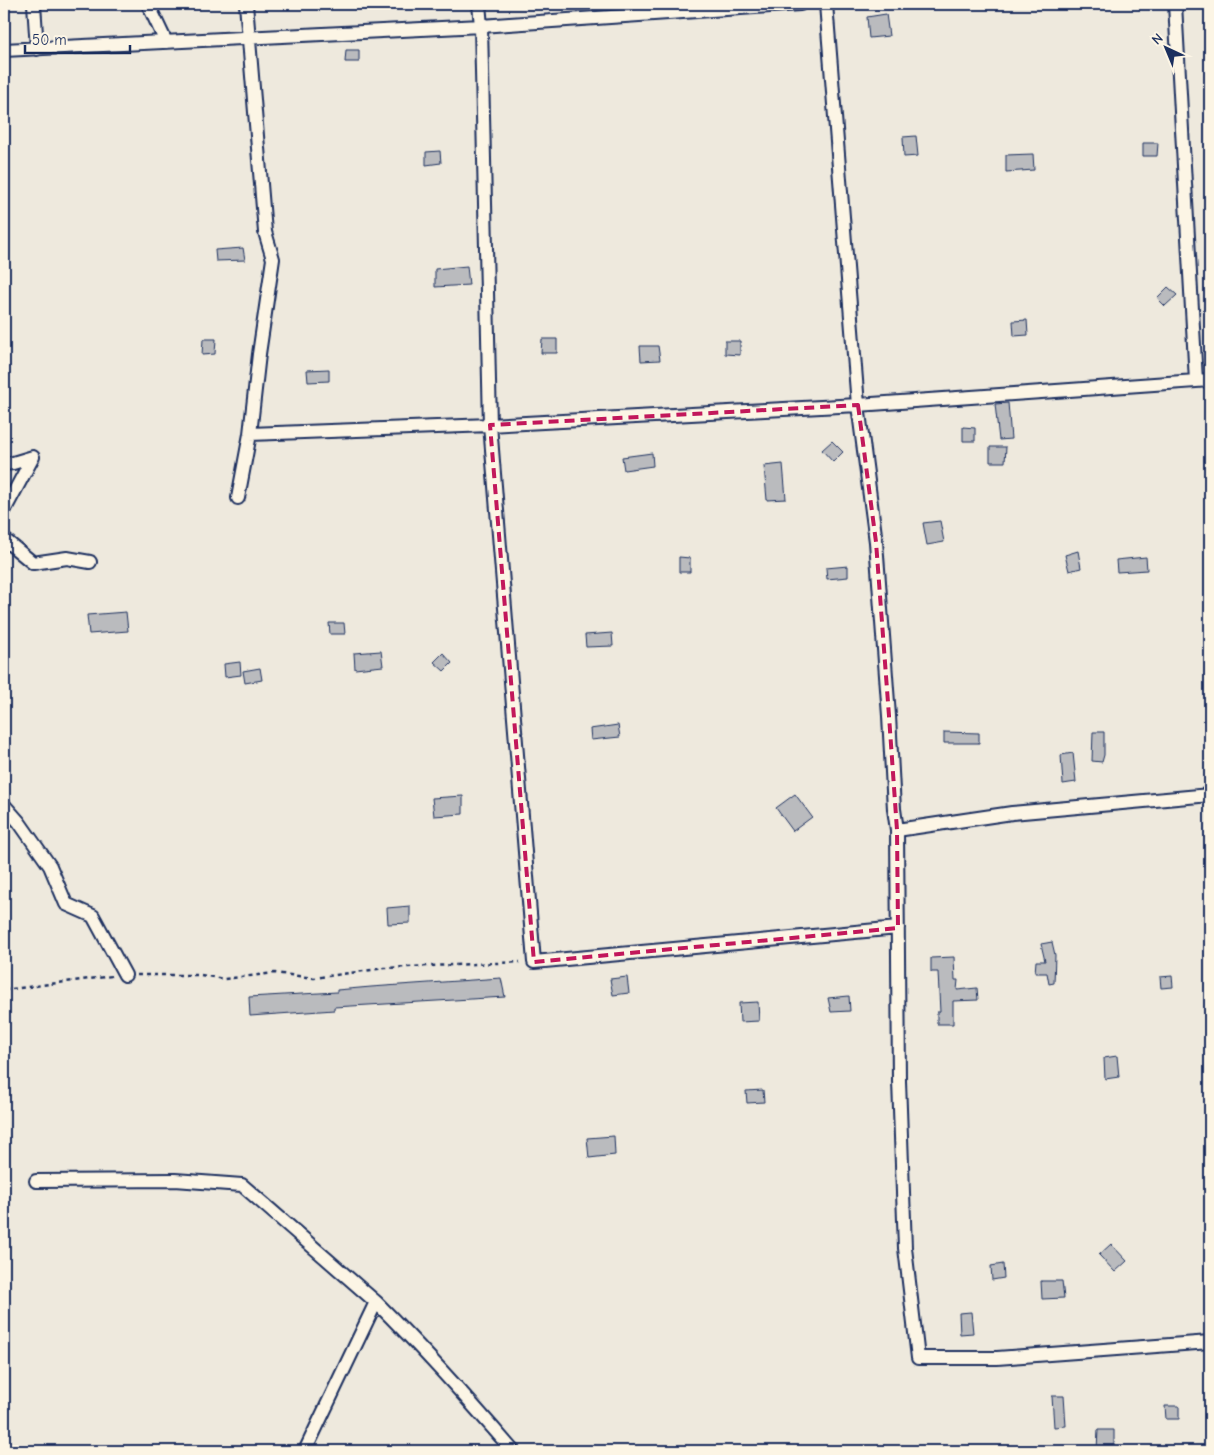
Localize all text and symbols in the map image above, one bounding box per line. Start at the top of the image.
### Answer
scale bar [25,22,130,54]
north arrow [1142,22,1192,72]
text: N [1148,30,1167,48]
text: 50 m [32,31,67,49]

